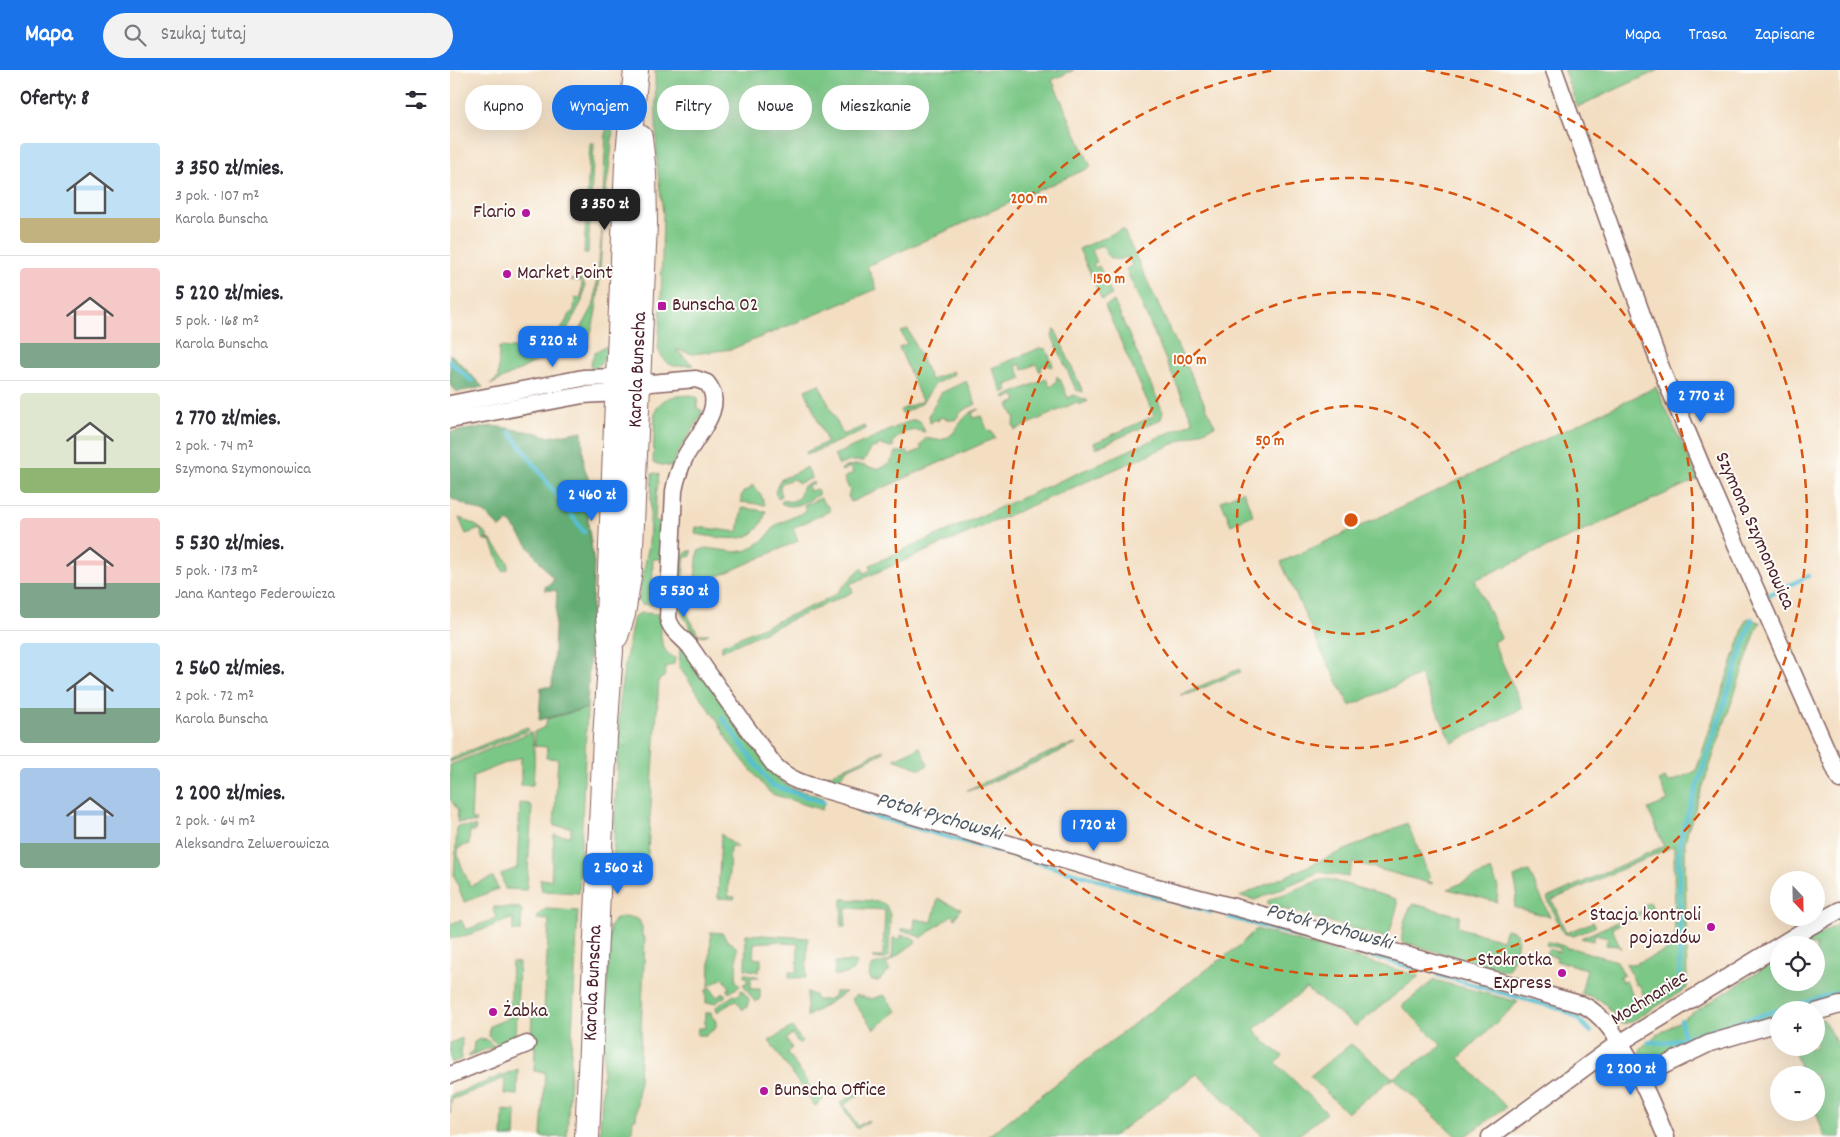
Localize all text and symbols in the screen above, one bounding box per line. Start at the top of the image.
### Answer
search box [103,13,453,58]
text: Mapa [25,18,73,52]
icon: search [121,21,149,49]
text: Szukaj tutaj [161,22,247,49]
text: Mapa [1625,23,1660,48]
text: Trasa [1688,23,1727,48]
text: Zapisane [1755,23,1815,48]
text: Oferty: 8 [20,85,89,115]
chip: Kupno [465,85,542,130]
chip: Wynajem [552,85,647,130]
chip: Filtry [657,85,729,130]
chip: Nowe [739,85,812,130]
chip: Mieszkanie [822,85,929,130]
icon: filters [402,86,430,114]
text: 3 350 zł/mies. [175,155,284,185]
icon: home [60,163,120,223]
text: 3 pok. · 107 m² [175,185,259,208]
pin: 3 350 zł [553,189,657,231]
text: 200 m [1011,189,1047,211]
text: 3 350 zł [581,193,629,216]
place label: Flario [473,199,516,227]
marker: Flario [520,207,532,219]
text: Karola Bunscha [175,208,268,231]
place label: Market Point [517,260,613,288]
marker: Market Point [501,268,513,280]
text: 150 m [1093,269,1125,291]
text: 5 220 zł/mies. [175,280,283,310]
icon: home [60,288,120,348]
place label: Bunscha 02 [672,292,759,320]
marker: Bunscha 02 [656,300,668,312]
text: 5 pok. · 168 m² [175,310,259,333]
street label: Karola Bunscha [622,311,655,428]
pin: 5 220 zł [501,326,605,368]
text: 5 220 zł [529,330,577,353]
text: Karola Bunscha [175,333,268,356]
text: 100 m [1173,350,1207,372]
pin: 2 770 zł [1649,380,1753,423]
text: 2 770 zł [1678,385,1724,408]
text: 2 770 zł/mies. [175,405,280,435]
icon: home [60,413,120,473]
text: 50 m [1256,431,1284,453]
text: 2 pok. · 74 m² [175,435,254,458]
street label: Szymona Szymonowica [1707,448,1802,615]
text: Szymona Szymonowica [175,458,311,481]
pin: 2 460 zł [540,480,644,522]
text: 2 460 zł [568,484,616,507]
centre of rings [1342,511,1360,529]
text: 5 530 zł/mies. [175,530,284,560]
icon: home [60,538,120,598]
text: 5 pok. · 173 m² [175,560,258,583]
pin: 5 530 zł [632,576,736,618]
text: 5 530 zł [660,580,708,603]
text: Jana Kantego Federowicza [175,583,335,606]
text: 2 560 zł/mies. [175,655,284,685]
icon: home [60,663,120,723]
text: 2 pok. · 72 m² [175,685,254,708]
text: Karola Bunscha [175,708,268,731]
text: 2 200 zł/mies. [175,780,285,810]
water label: Potok Pychowski [873,786,1008,851]
icon: home [60,788,120,848]
text: 2 pok. · 64 m² [175,810,255,833]
pin: 1 720 zł [1042,810,1146,852]
text: 1 720 zł [1073,814,1115,837]
text: Aleksandra Zelwerowicza [175,833,329,856]
pin: 2 560 zł [566,852,670,895]
text: 2 560 zł [594,857,642,880]
north arrow [1770,871,1825,926]
map controls [1770,871,1825,1121]
water label: Potok Pychowski [1262,897,1399,960]
place label: Stacja kontroli pojazdów [1590,902,1701,953]
marker: Stacja kontroli pojazdów [1705,921,1717,933]
street label: Karola Bunscha [577,924,611,1042]
button: locate [1770,936,1825,991]
place label: Stokrotka Express [1477,947,1553,998]
street label: Mochnaniec [1606,964,1694,1034]
marker: Stokrotka Express [1556,967,1568,979]
place label: Żabka [503,998,548,1026]
button: + [1770,1001,1825,1056]
marker: Żabka [487,1006,499,1018]
pin: 2 200 zł [1579,1054,1683,1096]
text: 2 200 zł [1607,1058,1655,1081]
button: − [1770,1066,1825,1121]
place label: Bunscha Office [774,1077,886,1105]
marker: Bunscha Office [758,1085,770,1097]

